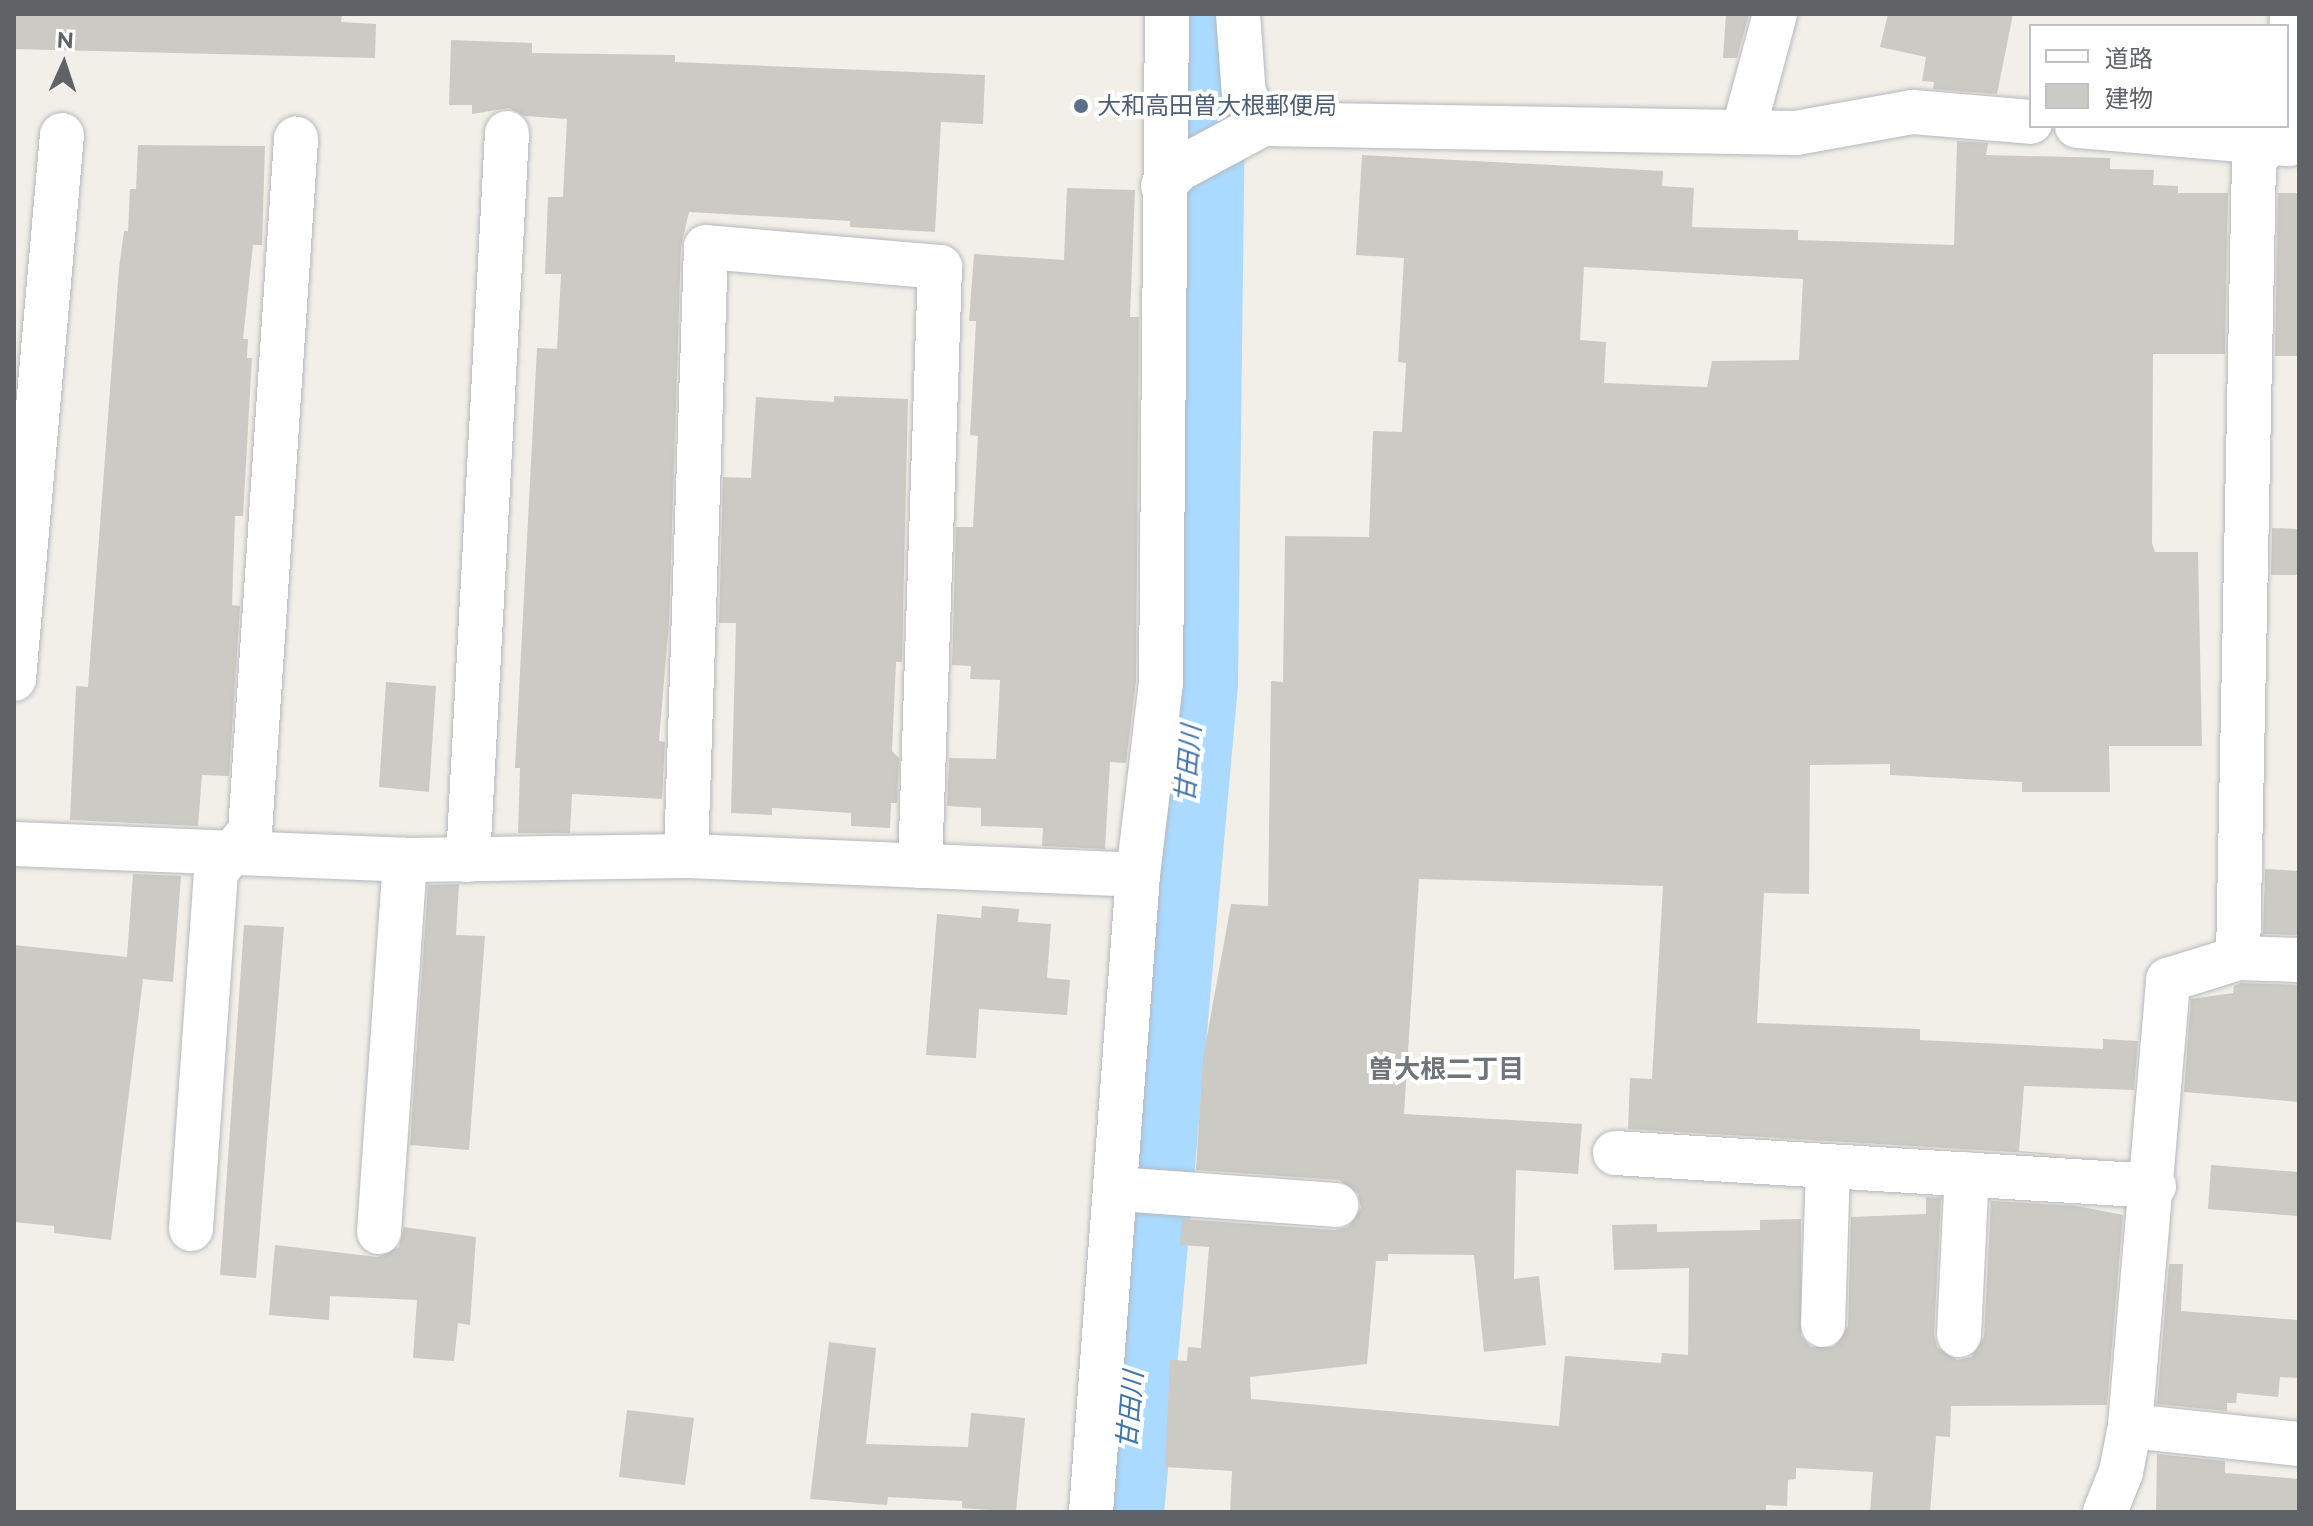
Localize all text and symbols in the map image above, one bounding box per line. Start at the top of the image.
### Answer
north arrow [24,24,104,104]
legend [2029,24,2289,128]
text: N [56,27,74,53]
text: 道路 [2105,44,2153,73]
text: 建物 [2105,84,2153,113]
place label: 大和高田曽大根郵便局 [1097,92,1337,120]
marker: 大和高田曽大根郵便局 [1072,97,1090,115]
water label: 甘田川 [1170,724,1208,804]
district label: 曽大根二丁目 [1368,1054,1524,1086]
water label: 甘田川 [1112,1370,1150,1450]

